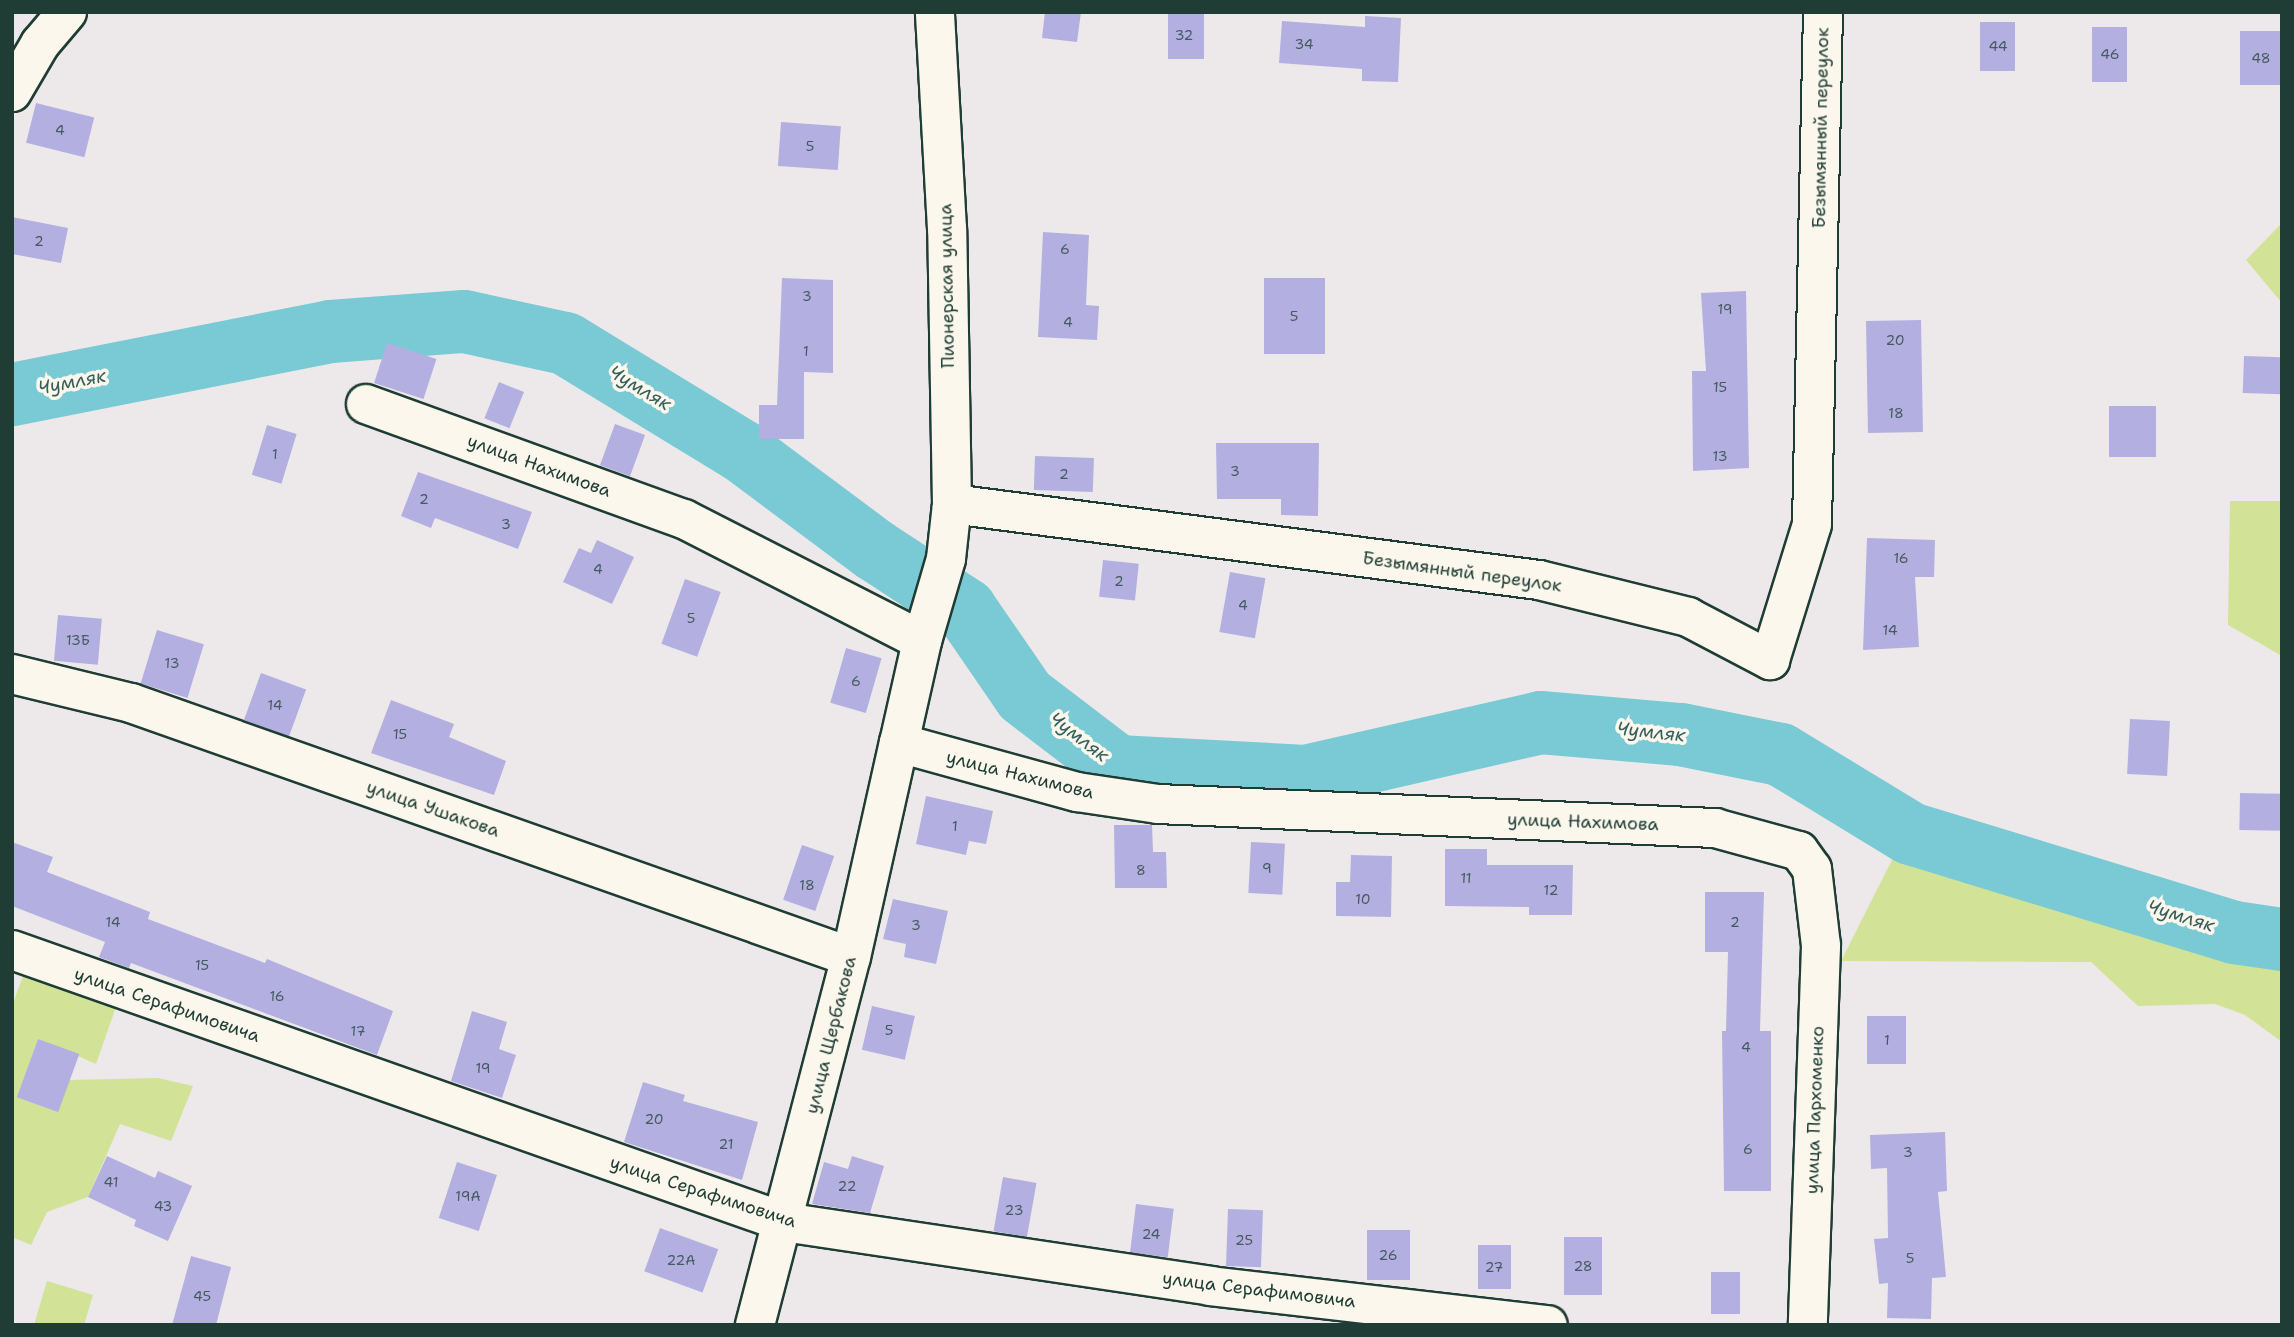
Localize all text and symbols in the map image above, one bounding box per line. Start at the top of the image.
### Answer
house number: 32 [1175,27,1193,43]
street label: Безымянный переулок [1808,27,1834,229]
house number: 34 [1294,36,1314,52]
house number: 44 [1988,38,2008,54]
house number: 46 [2100,46,2120,62]
house number: 48 [2251,50,2271,66]
house number: 4 [55,122,65,138]
house number: 5 [806,138,814,154]
street label: Пионерская улица [935,204,959,368]
house number: 2 [34,233,44,249]
house number: 6 [1060,241,1070,257]
house number: 3 [802,288,812,304]
house number: 19 [1717,301,1733,317]
house number: 5 [1290,308,1298,324]
house number: 4 [1063,314,1073,330]
house number: 20 [1885,332,1905,348]
house number: 1 [803,343,809,359]
water label: Чумляк [605,361,675,415]
water label: Чумляк [36,364,108,400]
house number: 15 [1713,379,1727,395]
house number: 18 [1888,405,1904,421]
street label: улица Нахимова [464,430,614,502]
house number: 1 [272,446,278,462]
house number: 13 [1713,448,1727,464]
house number: 3 [1230,463,1240,479]
house number: 2 [1059,466,1069,482]
house number: 2 [419,491,429,507]
house number: 3 [501,516,511,532]
street label: Безымянный переулок [1361,547,1563,597]
house number: 16 [1893,550,1909,566]
house number: 4 [593,561,603,577]
house number: 2 [1114,573,1124,589]
house number: 4 [1238,597,1248,613]
house number: 5 [687,610,695,626]
house number: 14 [1882,622,1898,638]
house number: 13Б [66,632,90,648]
house number: 13 [165,655,179,671]
house number: 6 [851,673,861,689]
house number: 14 [267,697,283,713]
water label: Чумляк [1045,707,1113,767]
water label: Чумляк [1616,717,1686,747]
house number: 15 [393,726,407,742]
street label: улица Нахимова [944,746,1096,804]
street label: улица Ушакова [364,776,502,842]
street label: улица Нахимова [1507,809,1659,835]
house number: 1 [952,818,958,834]
house number: 9 [1262,860,1272,876]
house number: 8 [1136,862,1146,878]
house number: 11 [1460,870,1472,886]
house number: 18 [799,877,815,893]
house number: 12 [1544,882,1558,898]
house number: 10 [1355,891,1371,907]
water label: Чумляк [2145,895,2217,937]
house number: 14 [105,914,121,930]
house number: 2 [1730,914,1740,930]
house number: 3 [911,917,921,933]
street label: улица Щербакова [801,954,861,1116]
house number: 15 [195,957,209,973]
street label: улица Серафимовича [71,963,263,1047]
house number: 16 [269,988,285,1004]
house number: 5 [885,1022,893,1038]
house number: 17 [351,1023,365,1039]
street label: улица Пархоменко [1801,1026,1829,1194]
house number: 1 [1884,1032,1890,1048]
house number: 4 [1741,1039,1751,1055]
house number: 19 [475,1060,491,1076]
house number: 20 [644,1111,664,1127]
house number: 21 [719,1136,733,1152]
house number: 6 [1743,1141,1753,1157]
house number: 3 [1903,1144,1913,1160]
street label: улица Серафимовича [607,1152,799,1232]
house number: 41 [104,1174,118,1190]
house number: 22 [838,1178,856,1194]
house number: 19А [455,1188,481,1204]
house number: 43 [154,1198,172,1214]
house number: 23 [1005,1202,1023,1218]
house number: 24 [1142,1226,1160,1242]
house number: 25 [1235,1232,1253,1248]
house number: 26 [1379,1247,1397,1263]
house number: 5 [1906,1250,1914,1266]
house number: 22А [666,1252,696,1268]
house number: 28 [1573,1258,1593,1274]
house number: 27 [1485,1259,1503,1275]
street label: улица Серафимовича [1161,1267,1357,1313]
house number: 45 [193,1288,211,1304]

